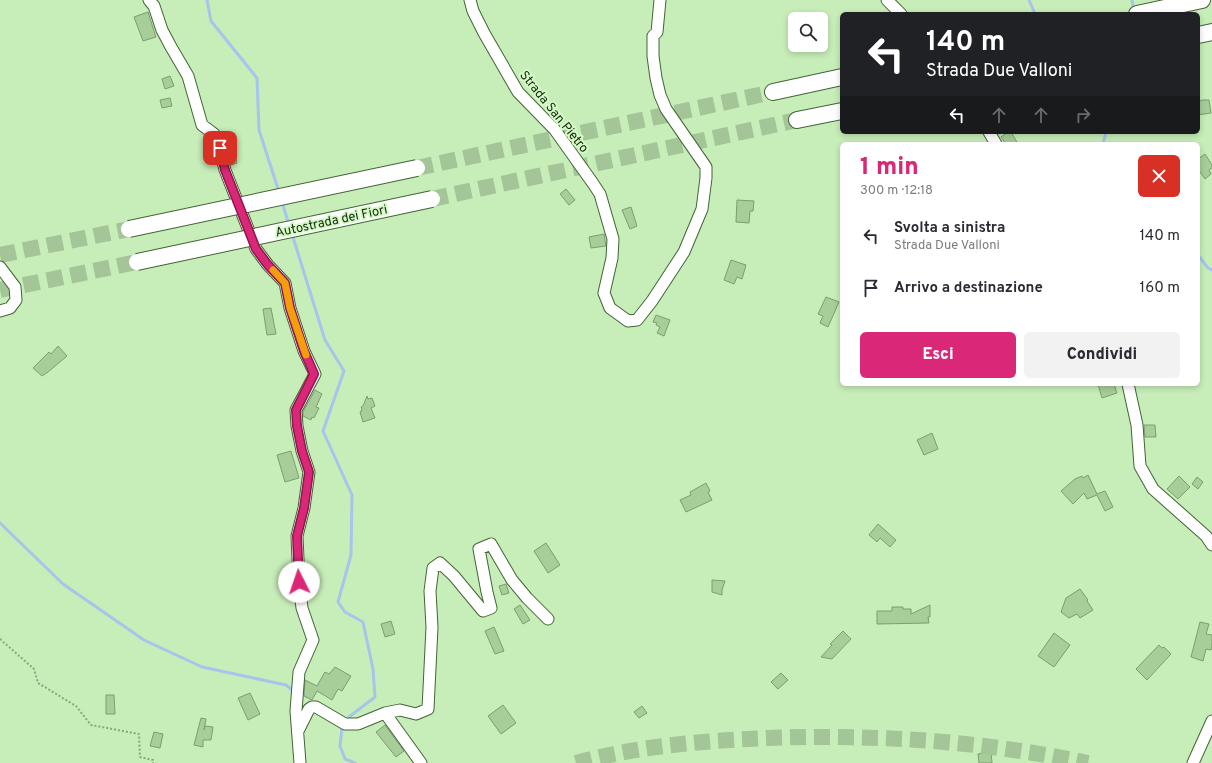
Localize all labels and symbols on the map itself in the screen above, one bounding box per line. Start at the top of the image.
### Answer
street label: Strada San Pietro [515,68,591,157]
pin [203,131,237,165]
street label: Autostrada dei Fiori [274,202,389,242]
position arrow [278,561,320,603]

